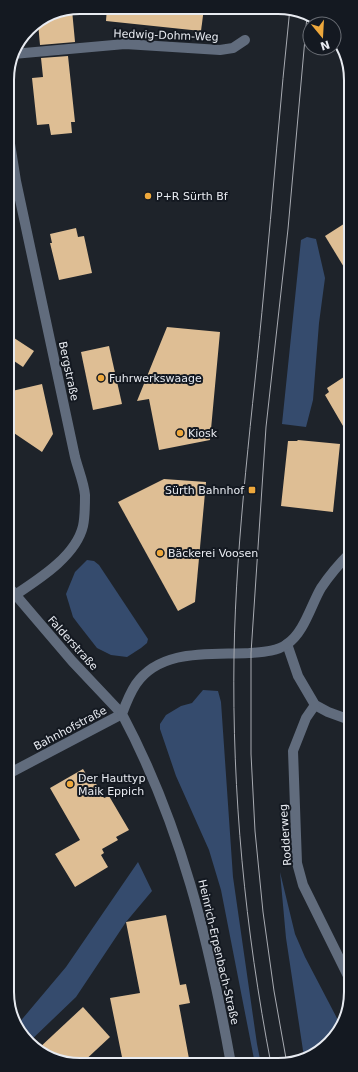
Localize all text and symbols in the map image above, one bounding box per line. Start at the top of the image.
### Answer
north arrow [302,16,342,56]
street label: Hedwig-Dohm-Weg [113,27,219,44]
text: N [319,37,331,53]
place label: P+R Sürth Bf [156,190,229,203]
marker: P+R Sürth Bf [143,191,153,201]
street label: Bergstraße [56,340,81,402]
place label: Fuhrwerkswaage [109,372,202,385]
marker: Fuhrwerkswaage [96,373,106,383]
place label: Kiosk [188,427,218,440]
marker: Kiosk [175,428,185,438]
place label: Sürth Bahnhof [165,484,245,497]
marker: Sürth Bahnhof [247,485,257,495]
place label: Bäckerei Voosen [168,547,258,560]
marker: Bäckerei Voosen [155,548,165,558]
street label: Falderstraße [45,614,100,673]
street label: Bahnhofstraße [32,704,109,753]
place label: Der Hauttyp Maik Eppich [78,772,145,798]
marker: Der Hauttyp Maik Eppich [65,779,75,789]
street label: Rodderweg [277,804,294,866]
street label: Heinrich-Erpenbach-Straße [195,878,242,1026]

